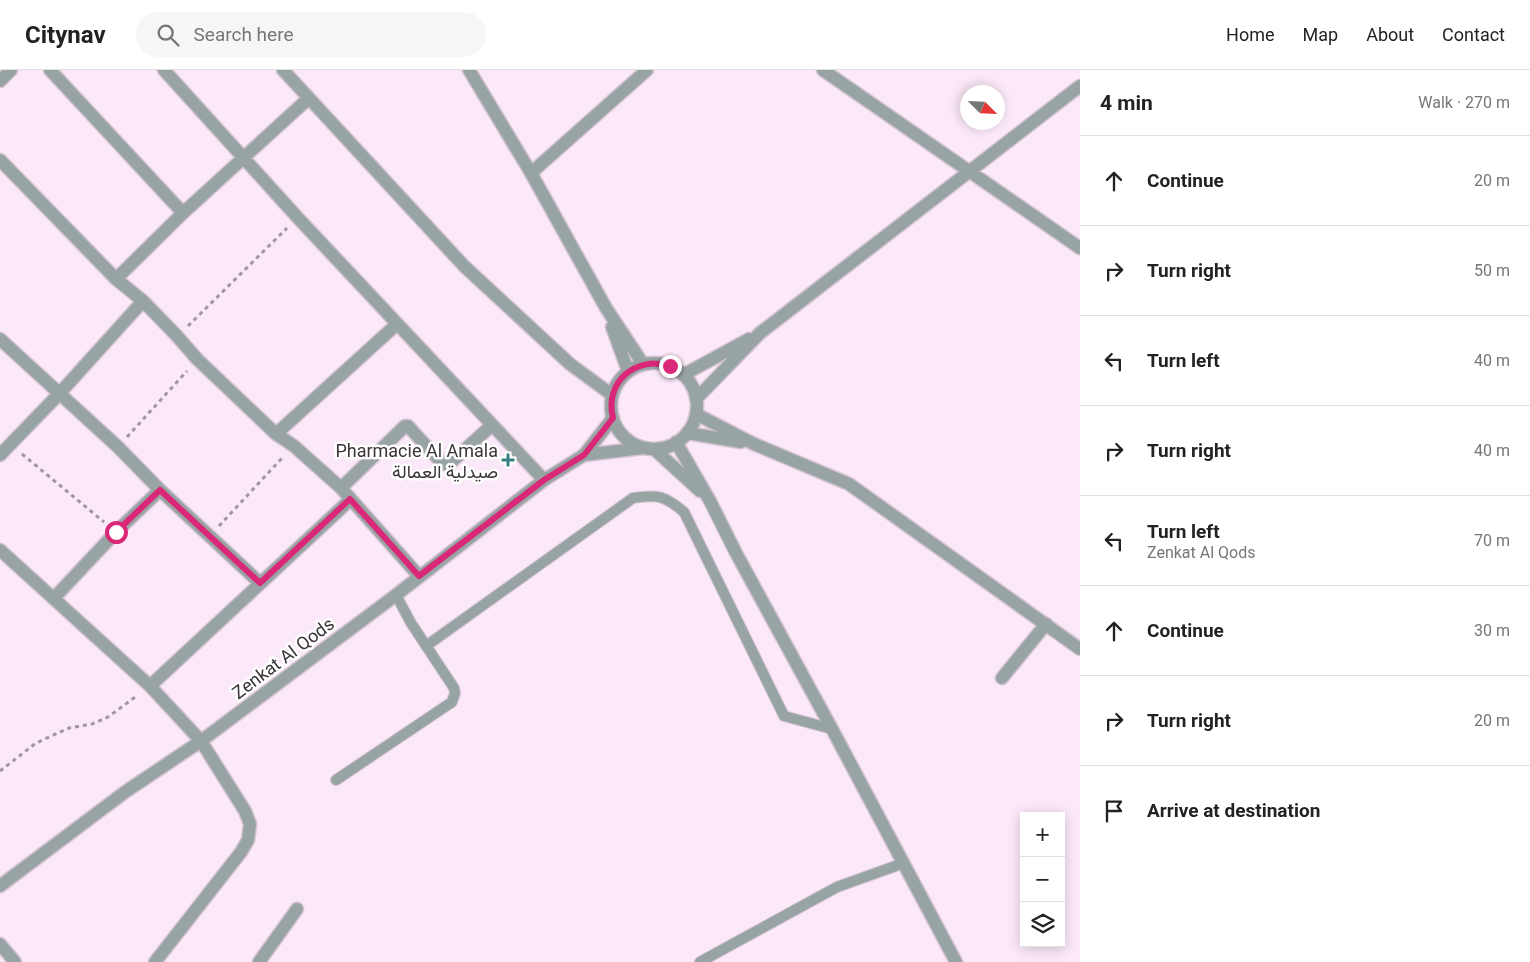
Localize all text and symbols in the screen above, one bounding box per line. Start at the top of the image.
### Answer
search box [136,12,486,57]
text: Citynav [25,21,106,49]
icon: search [154,21,182,49]
text: Search here [194,23,294,46]
text: Home [1226,24,1275,45]
text: Map [1303,24,1338,45]
text: About [1366,24,1414,45]
text: Contact [1442,24,1505,45]
north arrow [960,85,1005,130]
text: 4 min [1100,91,1153,115]
text: Walk · 270 m [1418,93,1510,112]
icon: ahead [1100,167,1128,195]
text: Continue [1147,169,1224,192]
text: 20 m [1474,171,1510,190]
icon: right [1100,257,1128,285]
text: Turn right [1147,259,1231,282]
text: 50 m [1474,261,1510,280]
icon: left [1100,347,1128,375]
text: Turn left [1147,349,1220,372]
text: 40 m [1474,351,1510,370]
route end [659,355,682,378]
icon: right [1100,437,1128,465]
text: Turn right [1147,439,1231,462]
place label: Pharmacie Al Amala صيدلية العمالة [335,440,498,482]
text: 40 m [1474,441,1510,460]
marker: Pharmacie Al Amala صيدلية العمالة [502,454,514,466]
text: Turn left [1147,520,1220,543]
route start [105,521,128,544]
icon: left [1100,527,1128,555]
text: 70 m [1474,531,1510,550]
text: Zenkat Al Qods [1147,543,1255,562]
street label: Zenkat Al Qods [228,613,338,703]
icon: ahead [1100,617,1128,645]
text: Continue [1147,619,1224,642]
text: 30 m [1474,621,1510,640]
icon: right [1100,707,1128,735]
text: Turn right [1147,709,1231,732]
text: 20 m [1474,711,1510,730]
icon: arrive [1100,797,1128,825]
text: Arrive at destination [1147,799,1320,822]
map controls [1020,812,1065,947]
button: + [1020,812,1065,857]
button: − [1020,857,1065,902]
button: layers [1020,902,1065,947]

